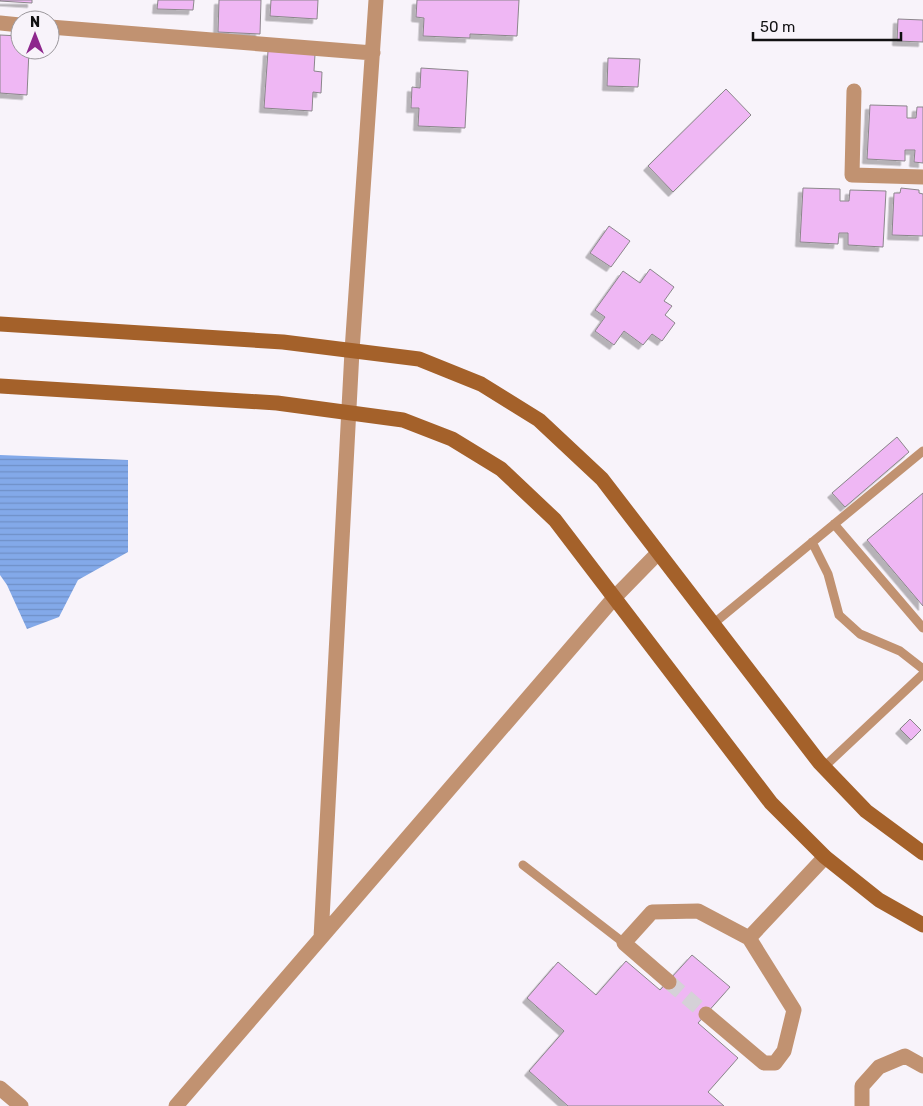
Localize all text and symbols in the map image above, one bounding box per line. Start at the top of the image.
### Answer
north arrow [10,10,60,60]
scale bar [753,10,900,42]
text: N [30,14,40,31]
text: 50 m [760,18,795,36]

